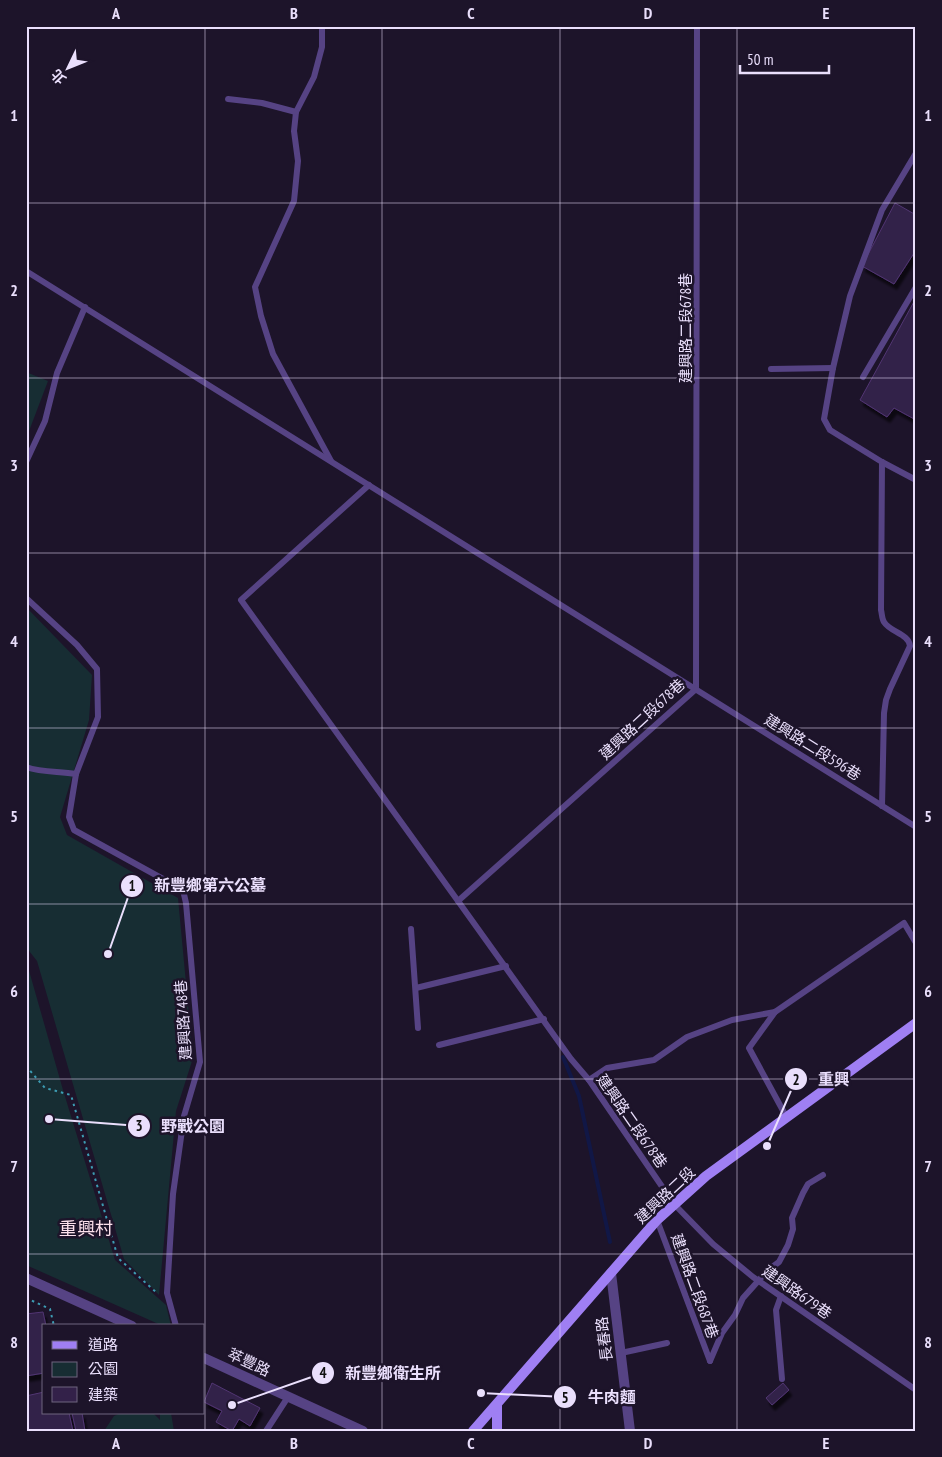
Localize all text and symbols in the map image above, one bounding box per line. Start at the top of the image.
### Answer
text: A [111,3,121,23]
text: B [290,3,298,23]
text: C [467,3,475,23]
text: D [644,3,653,23]
text: E [823,3,830,23]
north arrow [42,42,92,92]
scale bar [740,42,828,74]
text: 50 m [747,50,773,69]
text: 北 [47,66,70,88]
text: 1 [10,105,18,125]
text: 1 [924,105,932,125]
street label: 建興路二段678巷 [676,273,695,383]
text: 2 [10,280,18,300]
text: 2 [924,280,932,300]
text: 3 [10,455,18,475]
text: 3 [924,455,932,475]
text: 4 [10,631,18,651]
text: 4 [924,631,932,651]
street label: 建興路二段678巷 [595,674,689,764]
street label: 建興路二段596巷 [761,710,865,784]
text: 5 [10,806,18,826]
text: 5 [924,806,932,826]
callout: 新豐鄉第六公墓 [119,870,276,901]
text: 新豐鄉第六公墓 [154,875,266,895]
text: 1 [128,876,136,895]
street label: 建興路748巷 [171,979,195,1061]
text: 6 [10,981,18,1001]
text: 6 [924,981,932,1001]
callout: 重興 [783,1064,860,1095]
text: 重興 [818,1069,850,1089]
street label: 建興路二段678巷 [593,1070,671,1172]
text: 2 [792,1070,800,1089]
callout: 野戰公園 [126,1111,235,1142]
text: 3 [135,1116,143,1135]
text: 野戰公園 [161,1116,225,1136]
text: 7 [10,1156,18,1176]
text: 7 [924,1156,932,1176]
street label: 建興路二段 [631,1162,699,1228]
district label: 重興村 [59,1217,113,1240]
street label: 建興路二段687巷 [667,1231,723,1341]
street label: 建興路679巷 [759,1261,835,1323]
street label: 長春路 [592,1316,616,1362]
legend [42,1324,205,1414]
text: 8 [10,1332,18,1352]
text: 8 [924,1332,932,1352]
text: 道路 [88,1335,118,1354]
street label: 萃豐路 [225,1344,273,1380]
callout: 新豐鄉衛生所 [310,1358,451,1389]
text: 公園 [88,1359,118,1378]
text: 4 [319,1363,327,1382]
text: 新豐鄉衛生所 [345,1363,441,1383]
callout: 牛肉麵 [553,1382,646,1413]
text: 建築 [88,1385,118,1404]
text: 牛肉麵 [588,1387,636,1407]
text: 5 [561,1388,569,1407]
text: A [111,1433,121,1453]
text: B [290,1433,298,1453]
text: C [467,1433,475,1453]
text: D [644,1433,653,1453]
text: E [823,1433,830,1453]

